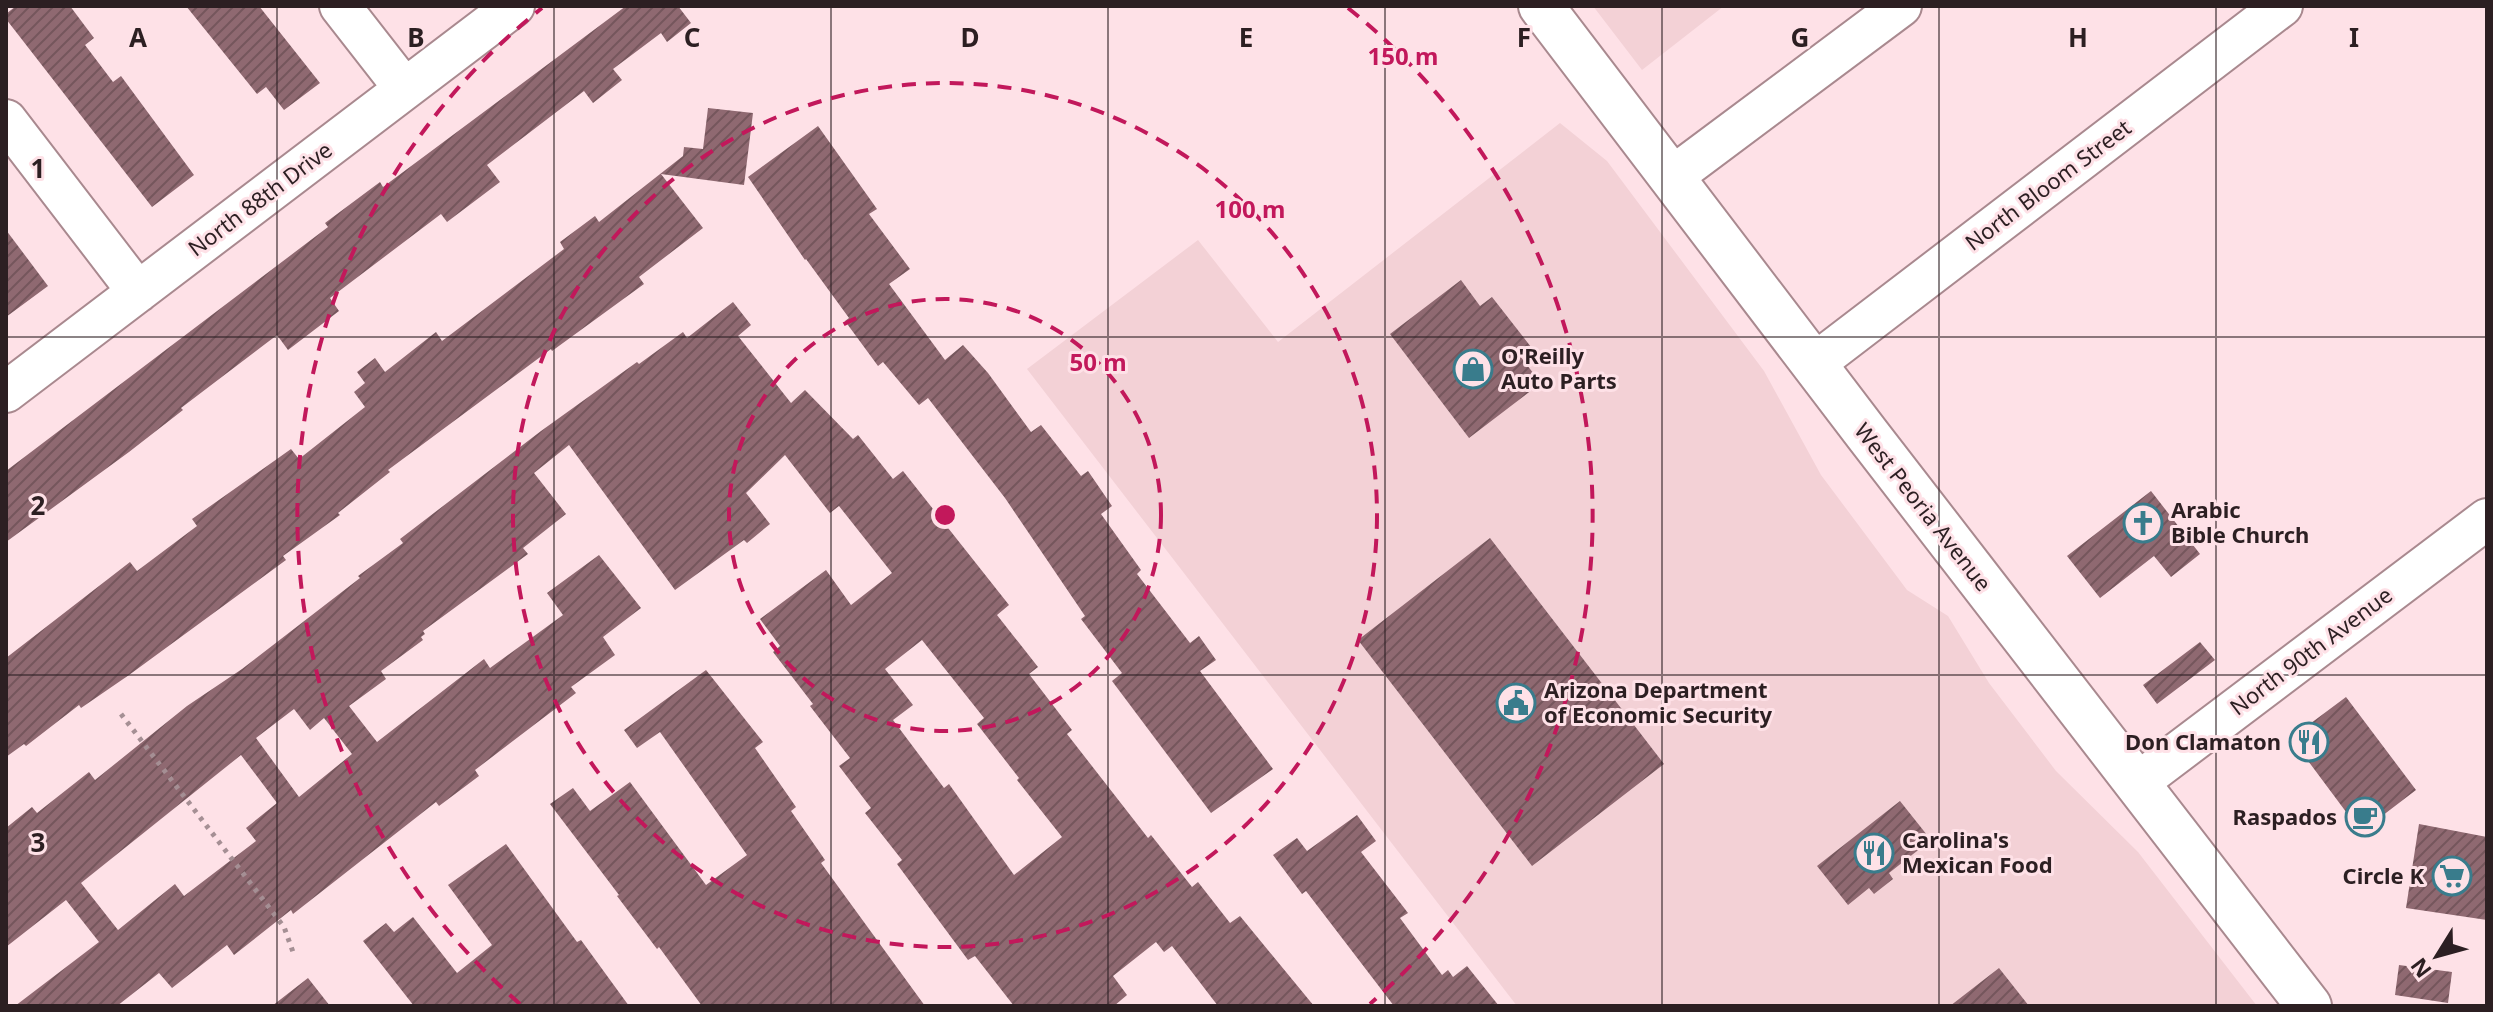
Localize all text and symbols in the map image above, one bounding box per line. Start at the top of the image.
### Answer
text: A [129,19,147,55]
text: B [407,19,425,55]
text: C [684,19,700,55]
text: D [960,19,980,55]
text: E [1239,19,1253,55]
text: F [1517,19,1531,55]
text: G [1791,19,1809,55]
text: H [2068,19,2088,55]
text: I [2349,19,2359,55]
text: 150 m [1368,39,1438,72]
street label: North Bloom Street [1958,112,2137,257]
street label: North 88th Drive [181,134,338,262]
text: 1 [31,150,45,186]
text: 100 m [1215,192,1285,225]
place label: O'Reilly Auto Parts [1501,340,1617,395]
text: 50 m [1069,345,1127,378]
shop icon: O'Reilly Auto Parts [1452,348,1494,390]
street label: West Peoria Avenue [1849,416,1999,597]
text: 2 [31,487,46,523]
place label: Arabic Bible Church [2171,494,2309,549]
centre of rings [931,501,959,529]
church icon: Arabic Bible Church [2122,502,2164,544]
street label: North 90th Avenue [2223,579,2398,721]
place label: Arizona Department of Economic Security [1544,674,1772,729]
public building icon: Arizona Department of Economic Security [1495,682,1537,724]
restaurant icon: Don Clamaton [2288,721,2330,763]
place label: Don Clamaton [2125,726,2281,756]
cafe icon: Raspados [2344,796,2386,838]
place label: Raspados [2233,801,2337,831]
text: 3 [31,824,45,860]
place label: Carolina's Mexican Food [1902,824,2053,879]
restaurant icon: Carolina's Mexican Food [1853,832,1895,874]
supermarket icon: Circle K [2431,855,2473,897]
place label: Circle K [2343,860,2424,890]
north arrow [2397,916,2477,996]
text: N [2403,952,2438,985]

